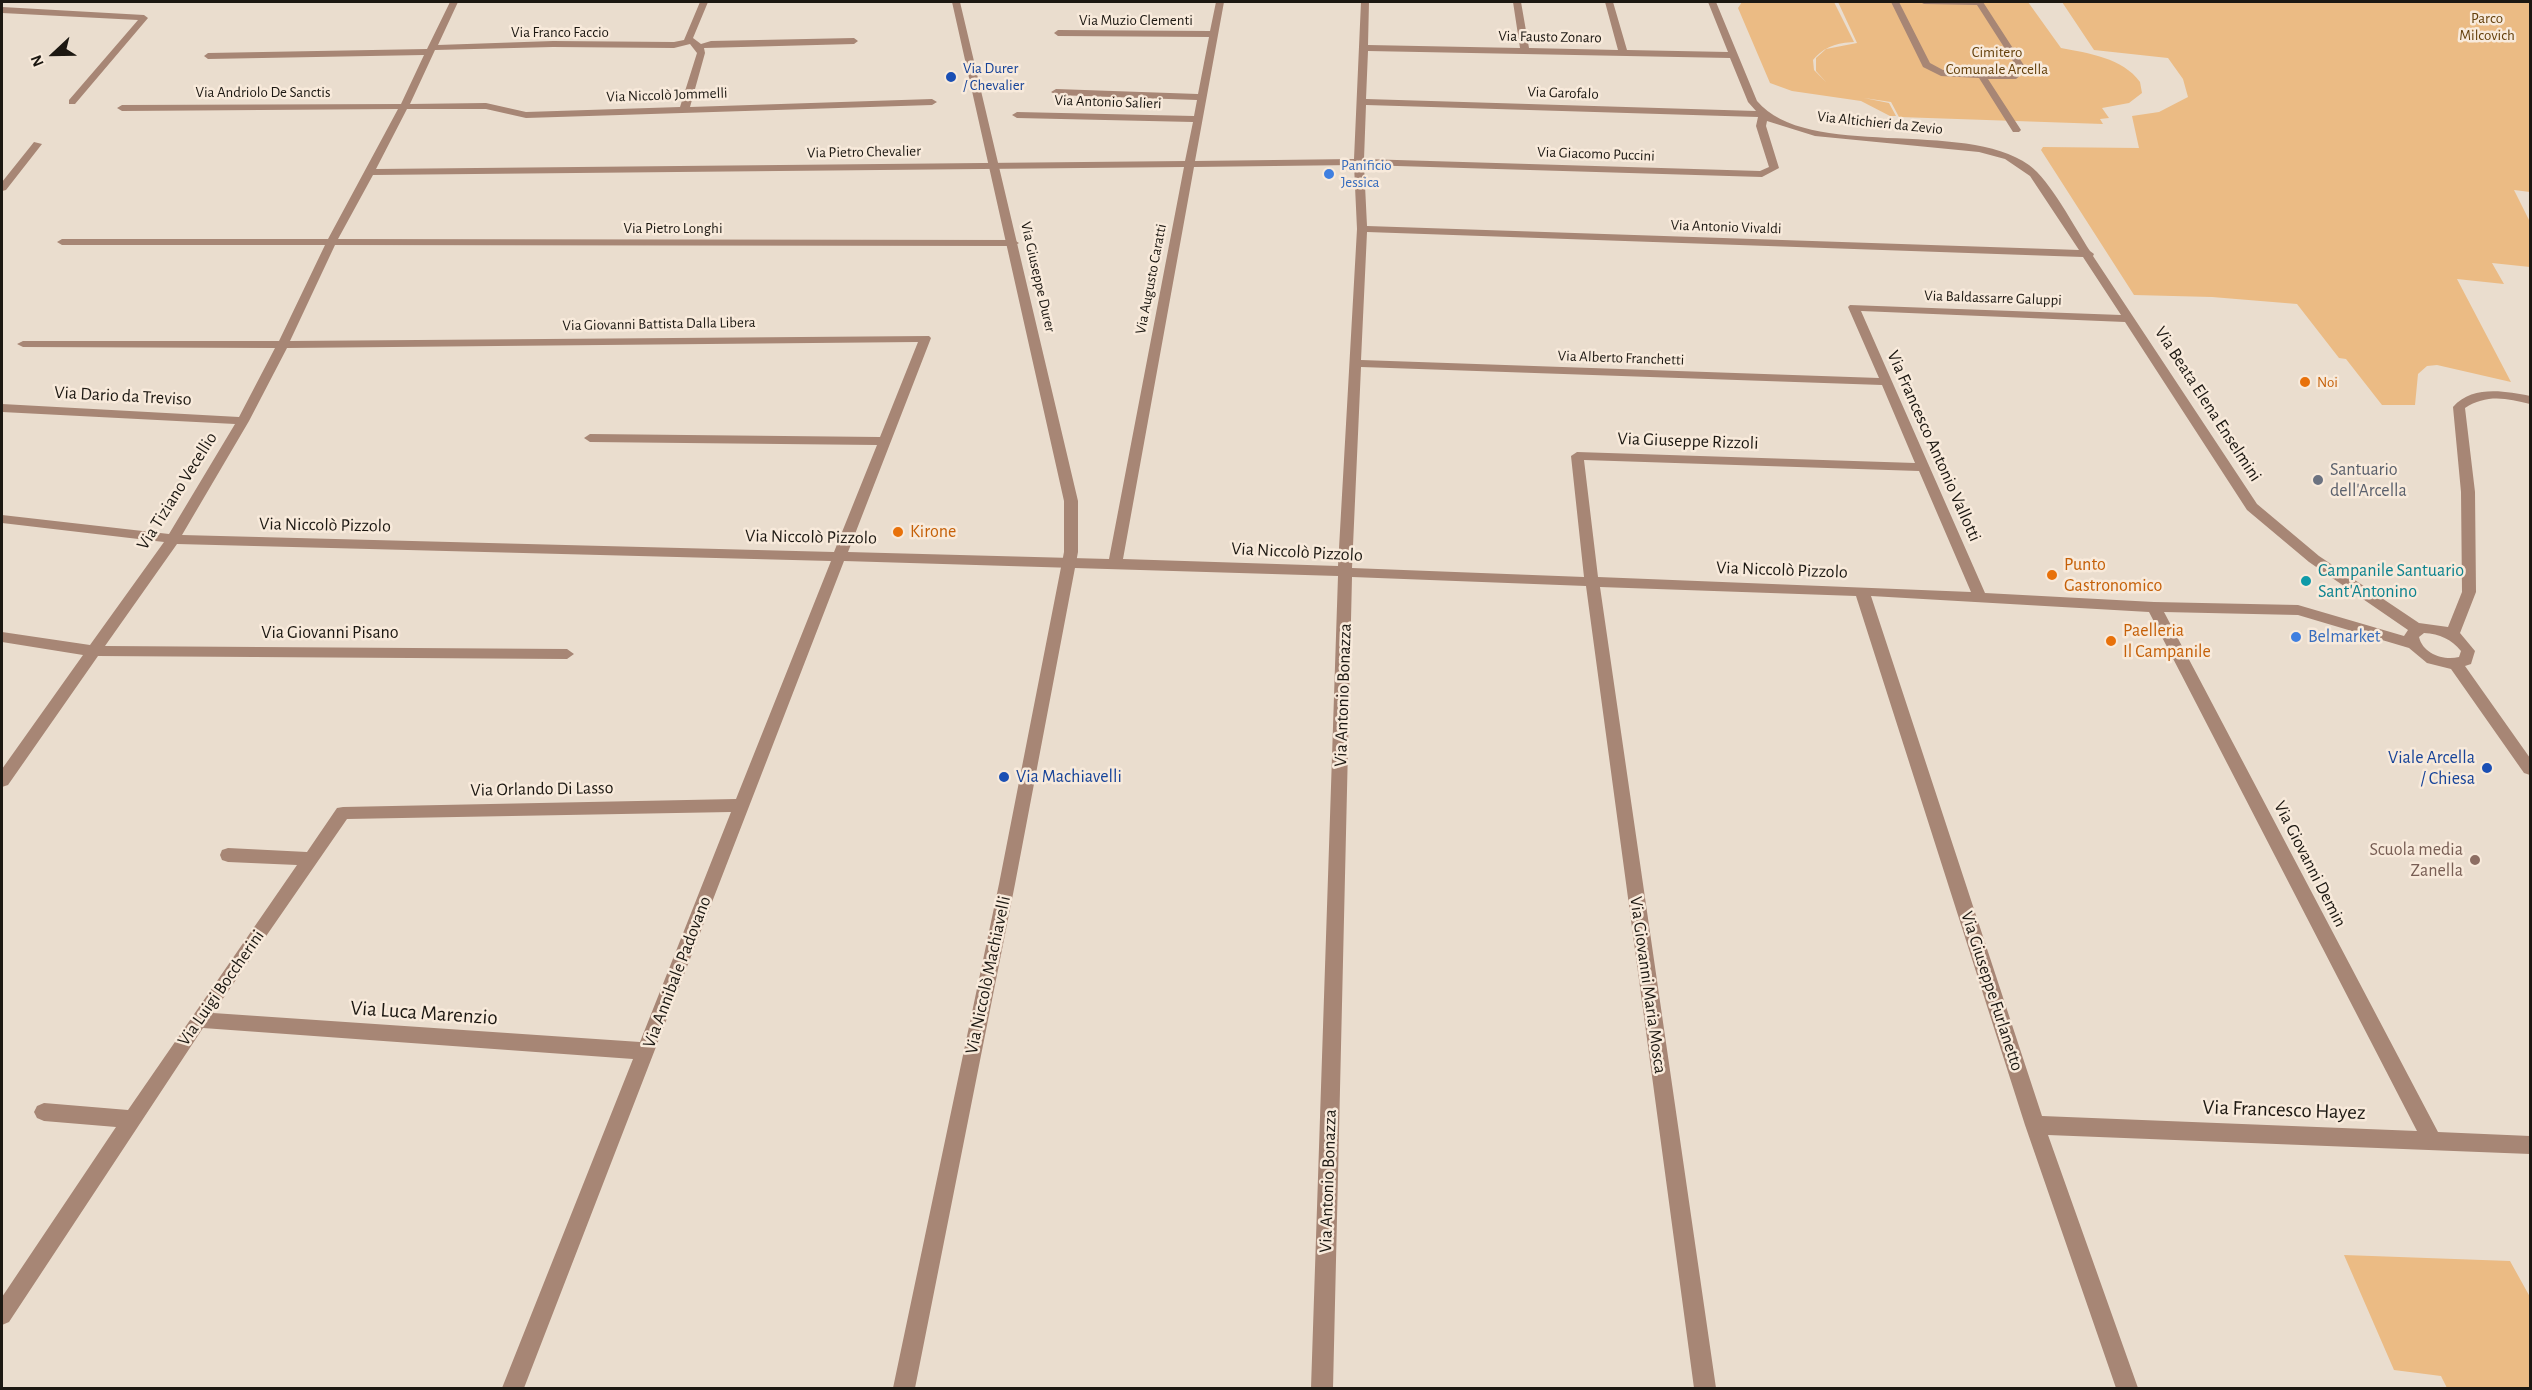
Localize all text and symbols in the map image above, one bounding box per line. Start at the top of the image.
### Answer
park label: Parco Milcovich [2459,9,2515,44]
street label: Via Muzio Clementi [1079,11,1193,29]
street label: Via Franco Faccio [511,23,609,41]
north arrow [24,24,84,84]
street label: Via Fausto Zonaro [1498,27,1602,47]
park label: Cimitero Comunale Arcella [1946,43,2048,78]
text: N [28,53,47,69]
place label: Via Durer / Chevalier [963,59,1024,94]
marker: Via Durer / Chevalier [944,70,958,84]
street label: Via Andriolo De Sanctis [195,83,331,101]
street label: Via Garofalo [1527,83,1599,103]
street label: Via Niccolò Jommelli [606,84,728,106]
street label: Via Antonio Salieri [1054,91,1162,113]
street label: Via Altichieri da Zevio [1816,107,1944,139]
street label: Via Pietro Chevalier [807,142,921,162]
street label: Via Giacomo Puccini [1537,143,1655,165]
place label: Panificio Jessica [1341,156,1392,191]
marker: Panificio Jessica [1322,167,1336,181]
street label: Via Antonio Vivaldi [1670,216,1782,238]
street label: Via Pietro Longhi [623,219,723,237]
street label: Via Giuseppe Durer [1017,220,1059,334]
street label: Via Augusto Caratti [1131,222,1171,336]
street label: Via Baldassarre Galuppi [1924,287,2062,309]
street label: Via Giovanni Battista Dalla Libera [562,313,756,335]
street label: Via Beata Elena Enselmini [2150,322,2266,486]
street label: Via Alberto Franchetti [1557,347,1685,369]
street label: Via Francesco Antonio Vallotti [1882,347,1986,545]
place label: Noi [2317,373,2338,391]
marker: Noi [2298,375,2312,389]
street label: Via Dario da Treviso [54,382,192,410]
street label: Via Tiziano Vecellio [132,428,222,554]
street label: Via Giuseppe Rizzoli [1617,428,1759,454]
place label: Santuario dell'Arcella [2330,459,2407,502]
marker: Santuario dell'Arcella [2311,473,2325,487]
street label: Via Niccolò Pizzolo [259,513,391,537]
place label: Kirone [910,521,956,543]
street label: Via Niccolò Pizzolo [745,525,877,549]
marker: Kirone [891,525,905,539]
street label: Via Niccolò Pizzolo [1231,538,1363,566]
place label: Punto Gastronomico [2064,554,2162,596]
street label: Via Niccolò Pizzolo [1716,557,1848,583]
place label: Campanile Santuario Sant'Antonino [2318,560,2464,602]
marker: Punto Gastronomico [2045,568,2059,582]
marker: Campanile Santuario Sant'Antonino [2299,574,2313,588]
place label: Paelleria Il Campanile [2123,620,2211,662]
street label: Via Giovanni Pisano [261,622,399,644]
street label: Via Antonio Bonazza [1330,623,1356,767]
place label: Belmarket [2308,626,2381,648]
marker: Belmarket [2289,630,2303,644]
marker: Paelleria Il Campanile [2104,634,2118,648]
place label: Viale Arcella / Chiesa [2388,747,2475,789]
marker: Viale Arcella / Chiesa [2480,761,2494,775]
place label: Via Machiavelli [1016,766,1122,788]
marker: Via Machiavelli [997,770,1011,784]
street label: Via Orlando Di Lasso [470,777,614,801]
street label: Via Giovanni Demin [2269,797,2351,931]
place label: Scuola media Zanella [2370,839,2463,882]
marker: Scuola media Zanella [2468,853,2482,867]
street label: Via Annibale Padovano [638,893,716,1051]
street label: Via Niccolò Machiavelli [961,894,1015,1056]
street label: Via Giovanni Maria Mosca [1625,895,1671,1075]
street label: Via Giuseppe Furlanetto [1956,908,2028,1074]
street label: Via Luigi Boccherini [173,926,269,1050]
street label: Via Luca Marenzio [349,995,499,1031]
street label: Via Francesco Hayez [2202,1095,2366,1125]
street label: Via Antonio Bonazza [1315,1109,1341,1253]

